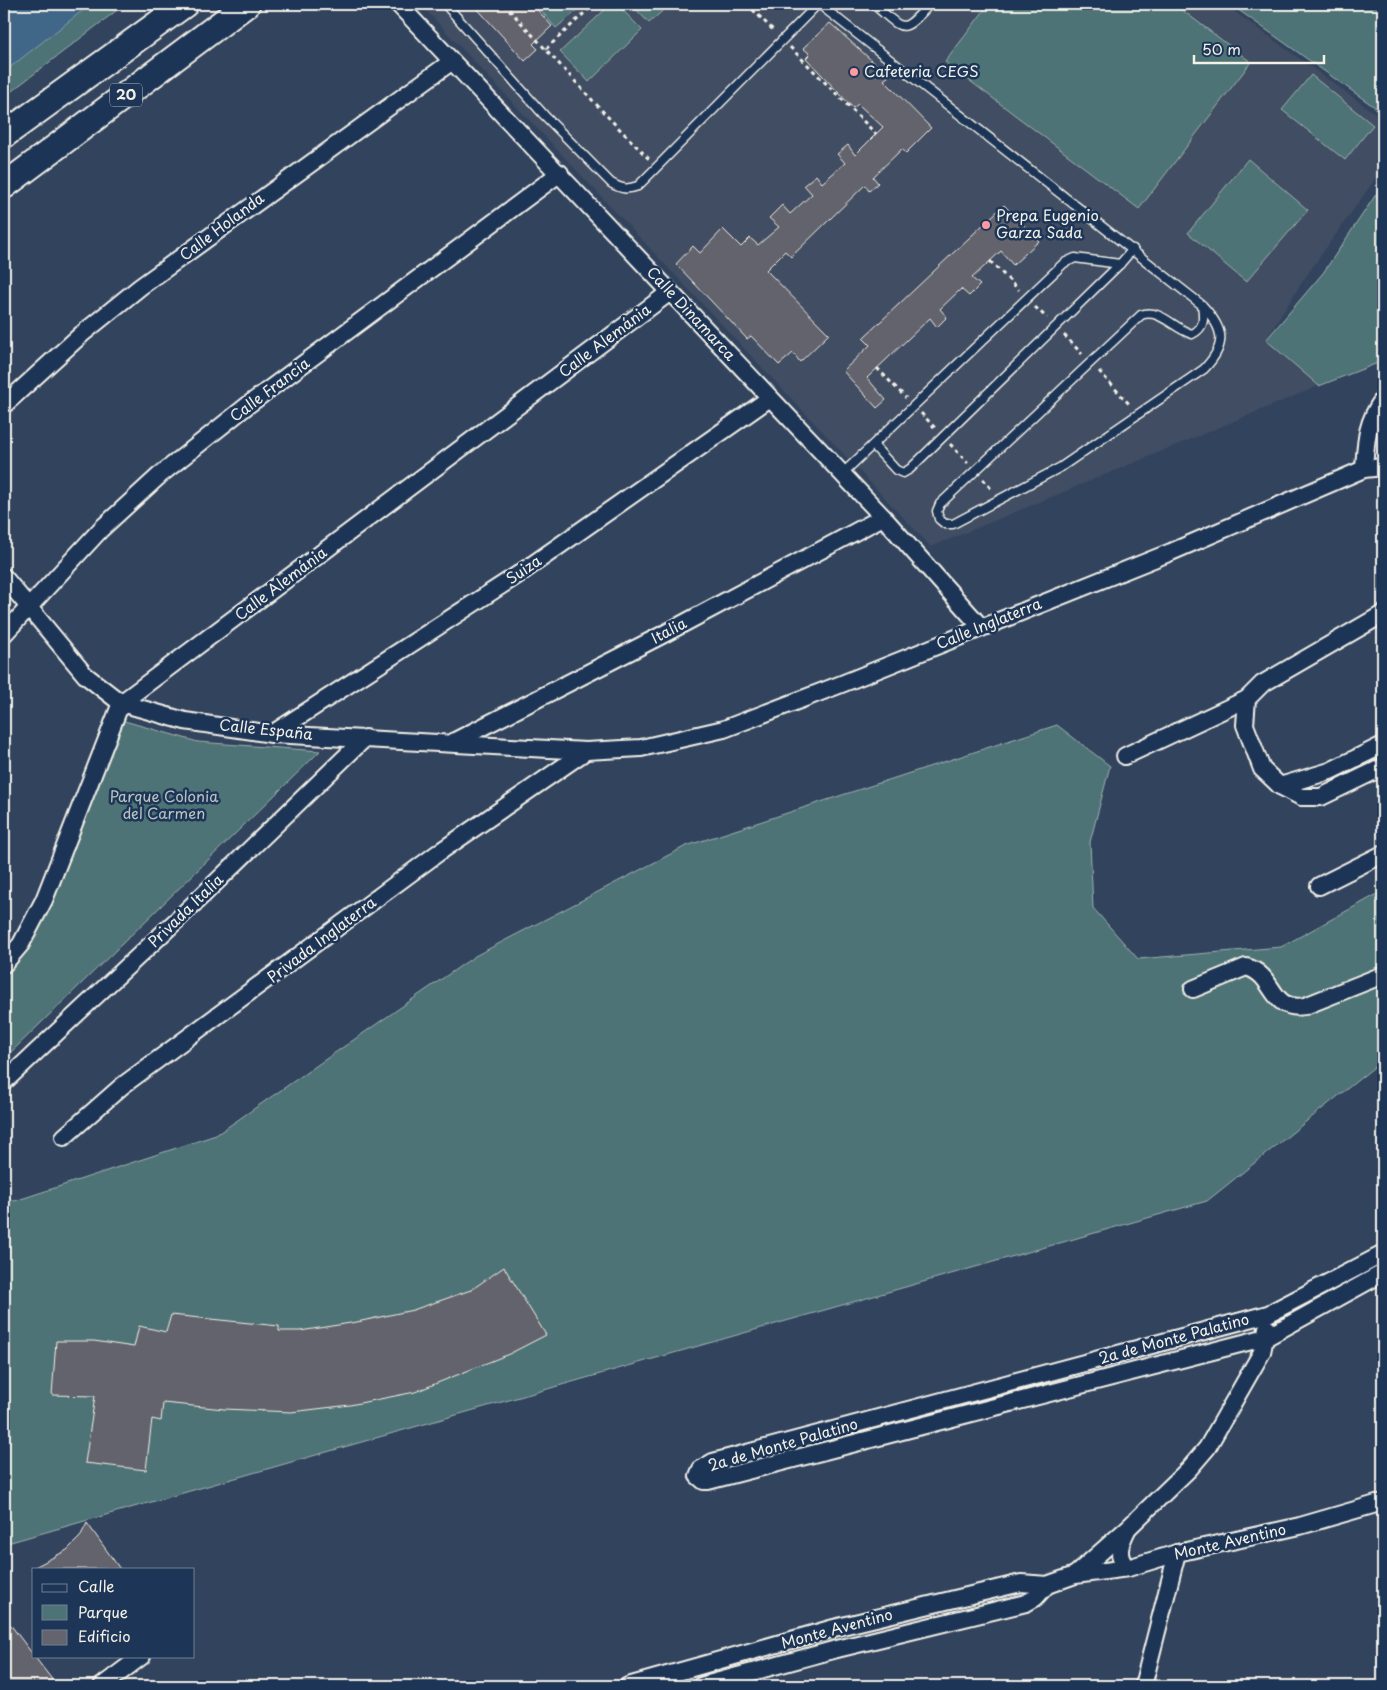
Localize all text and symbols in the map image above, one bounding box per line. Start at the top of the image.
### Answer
scale bar [1194,32,1324,64]
text: 50 m [1202,37,1241,60]
place label: Cafeteria CEGS [864,59,979,82]
marker: Cafeteria CEGS [848,66,860,78]
road number: 20 [110,84,142,106]
street label: Calle Holanda [174,186,269,265]
place label: Prepa Eugenio Garza Sada [996,203,1099,243]
marker: Prepa Eugenio Garza Sada [980,219,992,231]
street label: Calle Dinamarca [642,261,742,366]
street label: Calle Alemánia [553,297,656,382]
street label: Calle Francia [224,351,315,427]
street label: Calle Alemánia [229,540,332,625]
street label: Suiza [501,548,546,589]
street label: Calle Inglaterra [932,591,1045,654]
street label: Italia [646,610,691,649]
street label: Calle España [218,712,315,745]
park label: Parque Colonia del Carmen [110,784,219,824]
street label: Privada Italia [142,867,228,952]
street label: Privada Inglaterra [262,890,381,987]
street label: 2a de Monte Palatino [1096,1306,1251,1369]
street label: 2a de Monte Palatino [705,1411,860,1476]
street label: Monte Aventino [1171,1516,1288,1565]
legend [32,1568,195,1658]
text: Calle [78,1574,115,1597]
text: Parque [78,1600,128,1623]
street label: Monte Aventino [778,1602,895,1653]
text: Edificio [78,1624,131,1647]

